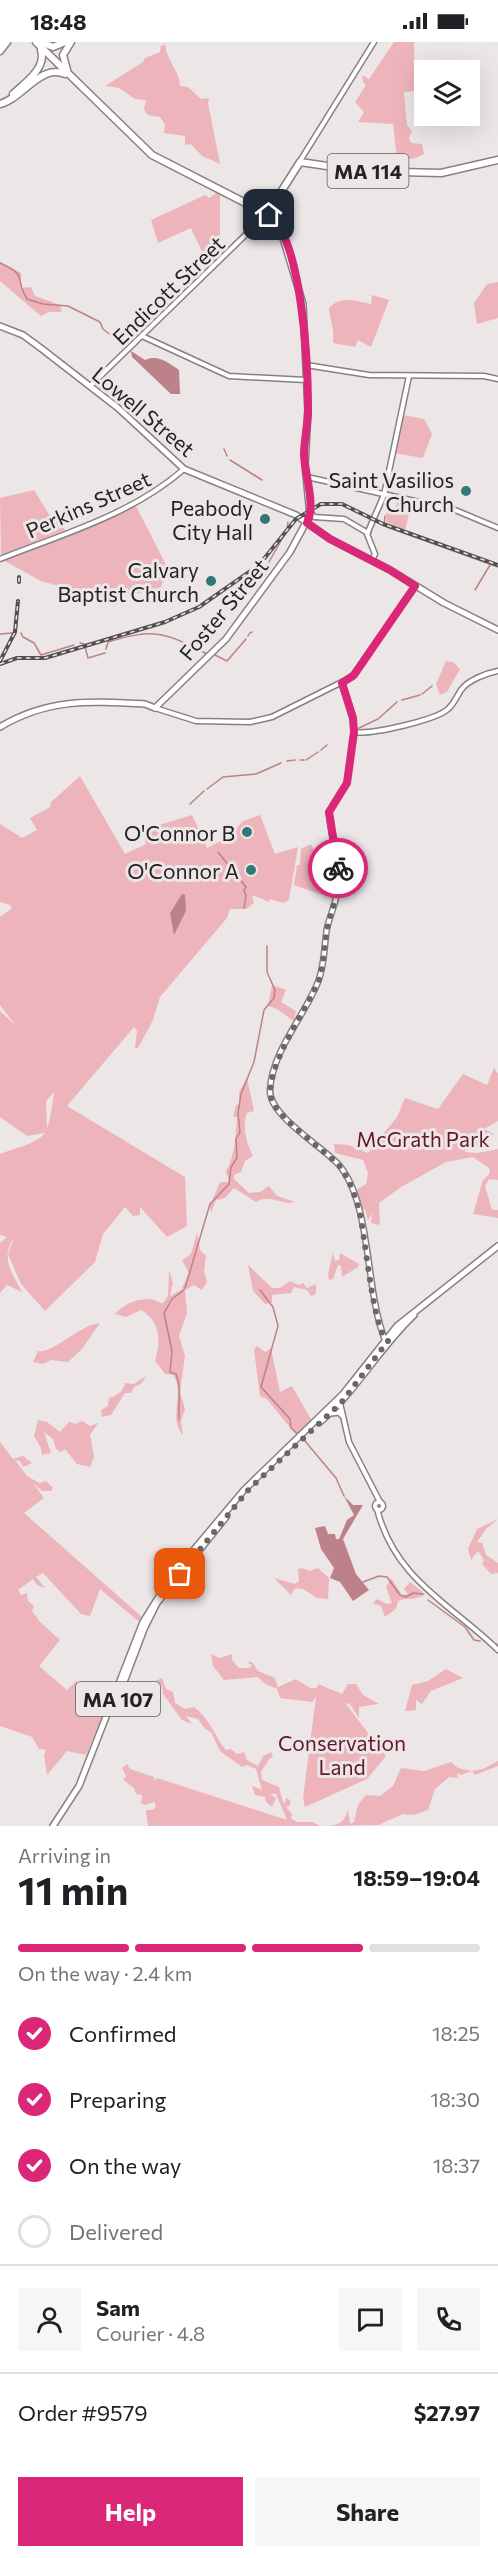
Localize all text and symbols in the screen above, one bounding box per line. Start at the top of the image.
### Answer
text: 18:48 [30,8,87,35]
map controls [414,60,480,126]
button: layers [414,60,480,126]
road number: MA 114 [328,154,409,188]
pin [243,189,294,240]
icon: home [252,198,285,231]
street label: Endicott Street [107,231,229,349]
street label: Lowell Street [88,361,200,461]
street label: Perkins Street [22,465,154,543]
place label: Saint Vasilios Church [329,467,454,516]
marker: Saint Vasilios Church [459,484,473,498]
place label: Peabody City Hall [170,495,253,544]
marker: Peabody City Hall [258,512,272,526]
street label: Foster Street [173,553,273,665]
place label: Calvary Baptist Church [57,557,199,606]
marker: Calvary Baptist Church [204,574,218,588]
place label: O'Connor B [124,820,235,845]
marker: O'Connor B [240,825,254,839]
courier [308,838,368,898]
icon: bike [322,852,355,885]
place label: O'Connor A [127,858,239,883]
marker: O'Connor A [244,863,258,877]
park label: McGrath Park [356,1126,490,1151]
pin [154,1548,205,1599]
icon: bag [163,1557,196,1590]
road number: MA 107 [76,1682,160,1716]
park label: Conservation Land [278,1730,406,1779]
text: Arriving in [18,1843,111,1867]
text: 18:59–19:04 [353,1864,480,1891]
text: 11 min [18,1865,128,1913]
text: On the way · 2.4 km [18,1961,192,1985]
icon: check [18,2017,51,2050]
text: Confirmed [69,2020,176,2047]
text: 18:25 [432,2021,480,2045]
icon: check [18,2083,51,2116]
text: Preparing [69,2086,166,2113]
text: 18:30 [430,2087,480,2111]
icon: check [18,2149,51,2182]
text: On the way [69,2152,181,2179]
text: 18:37 [433,2153,480,2177]
text: Delivered [69,2218,163,2245]
button: person [18,2288,81,2351]
button: chat [339,2288,402,2351]
button: phone [417,2288,480,2351]
text: Sam [96,2294,140,2321]
text: Courier · 4.8 [96,2321,205,2345]
text: Order #9579 [18,2399,148,2426]
text: $27.97 [414,2399,480,2426]
button: Help [18,2477,243,2546]
button: Share [255,2477,480,2546]

